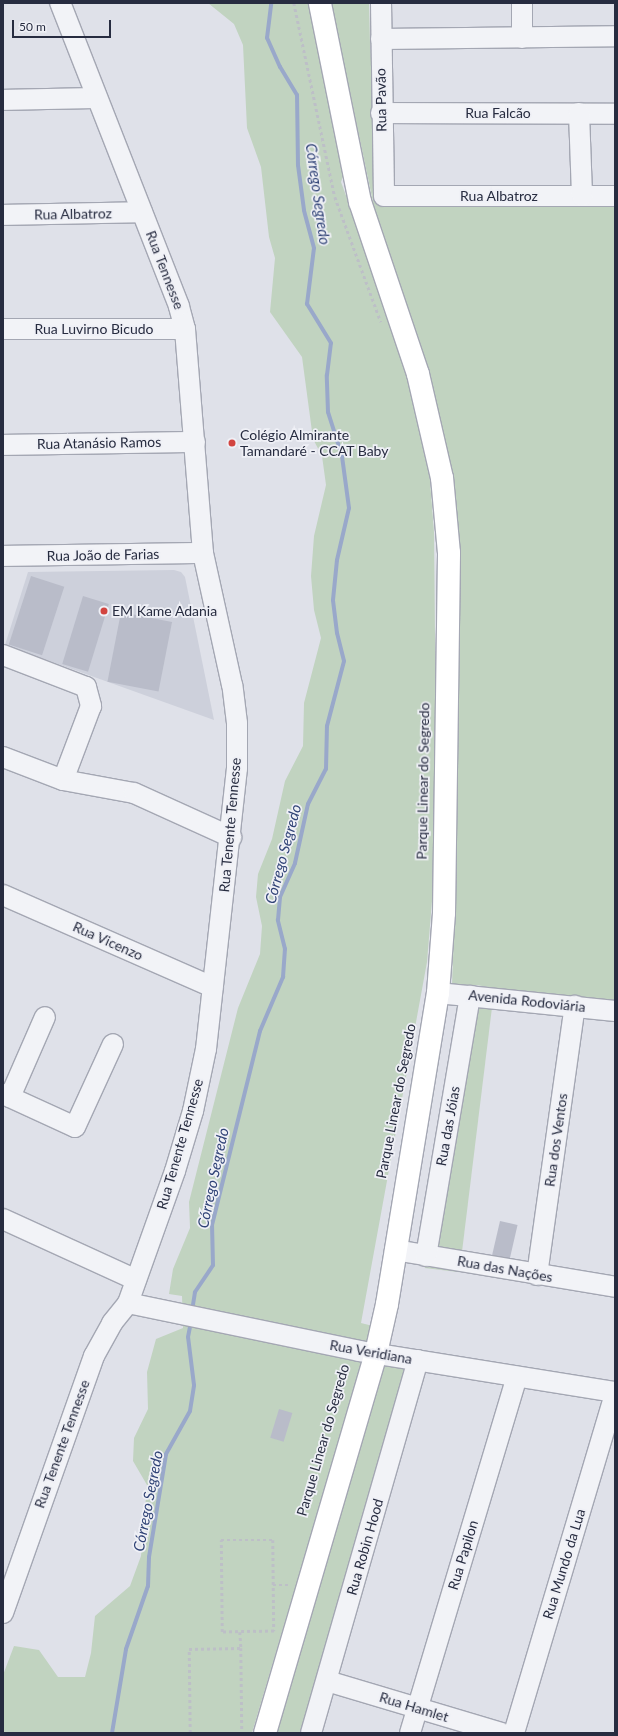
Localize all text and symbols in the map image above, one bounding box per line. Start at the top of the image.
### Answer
scale bar [14,12,113,38]
text: 50 m [19,19,46,34]
street label: Rua Pavão [372,68,390,132]
street label: Rua Falcão [465,105,531,121]
water label: Córrego Segredo [302,142,334,246]
street label: Rua Albatroz [460,188,538,204]
street label: Rua Albatroz [34,205,112,223]
street label: Rua Tennesse [142,228,188,312]
street label: Rua Luvirno Bicudo [35,321,153,337]
place label: Colégio Almirante Tamandaré - CCAT Baby [240,427,389,460]
street label: Rua Atanásio Ramos [37,434,161,452]
marker: Colégio Almirante Tamandaré - CCAT Baby [227,438,237,448]
street label: Rua João de Farias [46,546,160,564]
place label: EM Kame Adania [112,603,218,619]
marker: EM Kame Adania [99,606,109,616]
street label: Parque Linear do Segredo [413,702,433,860]
street label: Rua Tenente Tennesse [216,756,244,894]
water label: Córrego Segredo [261,802,305,906]
street label: Rua Vicenzo [70,918,146,964]
street label: Avenida Rodoviária [468,986,586,1016]
street label: Parque Linear do Segredo [373,1022,419,1180]
street label: Rua Tenente Tennesse [153,1076,207,1212]
street label: Rua das Jóias [433,1085,463,1167]
street label: Rua dos Ventos [541,1092,571,1188]
water label: Córrego Segredo [194,1126,232,1230]
street label: Rua das Nações [456,1252,554,1286]
street label: Rua Veridiana [328,1336,414,1368]
street label: Parque Linear do Segredo [293,1362,353,1518]
street label: Rua Tenente Tennesse [31,1377,93,1511]
water label: Córrego Segredo [129,1449,167,1553]
street label: Rua Robin Hood [343,1497,387,1597]
street label: Rua Mundo da Lua [539,1507,589,1621]
street label: Rua Papilon [444,1518,482,1592]
street label: Rua Hamlet [377,1689,451,1725]

